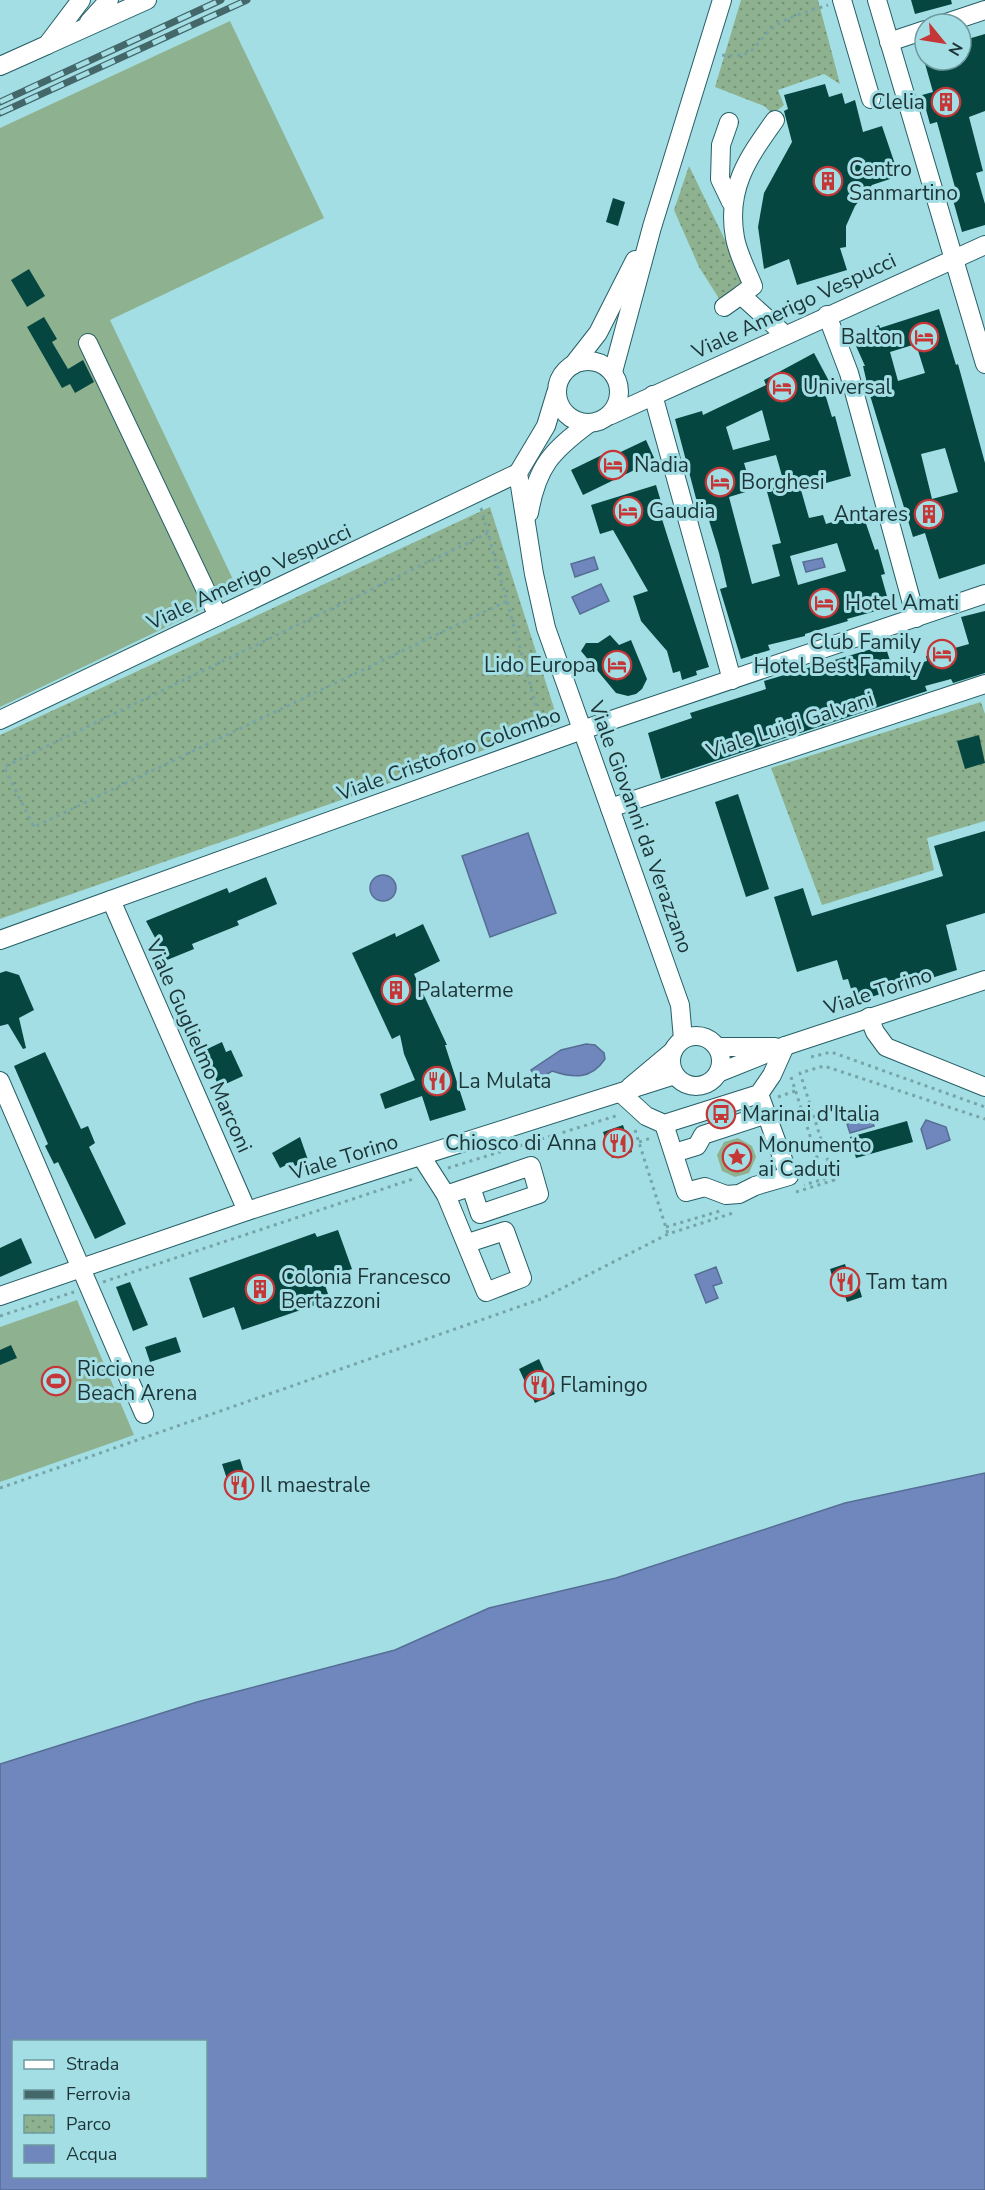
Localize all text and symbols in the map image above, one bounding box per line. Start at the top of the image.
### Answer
north arrow [913,12,973,72]
text: N [943,38,968,60]
building icon: Clelia [930,86,962,118]
place label: Clelia [871,88,925,116]
place label: Centro Sanmartino [849,155,958,207]
building icon: Centro Sanmartino [812,165,844,197]
street label: Viale Amerigo Vespucci [687,246,901,366]
hotel icon: Balton [908,321,940,353]
place label: Balton [841,323,903,351]
hotel icon: Universal [766,371,798,403]
place label: Universal [803,373,893,401]
hotel icon: Nadia [597,449,629,481]
place label: Nadia [634,451,689,479]
hotel icon: Borghesi [704,466,736,498]
place label: Borghesi [741,468,825,496]
hotel icon: Gaudia [612,495,644,527]
place label: Gaudia [649,497,715,525]
building icon: Antares [913,498,945,530]
place label: Antares [834,500,908,528]
street label: Viale Amerigo Vespucci [142,517,356,637]
hotel icon: Hotel Amati [808,587,840,619]
place label: Hotel Amati [845,589,959,617]
place label: Club Family Hotel Best Family [753,628,921,680]
hotel icon: Club Family Hotel Best Family [926,638,958,670]
hotel icon: Lido Europa [601,649,633,681]
place label: Lido Europa [484,651,596,679]
street label: Viale Luigi Galvani [702,685,877,766]
street label: Viale Giovanni da Verazzano [582,696,700,957]
street label: Viale Cristoforo Colombo [332,700,565,808]
street label: Viale Guglielmo Marconi [139,934,259,1157]
street label: Viale Torino [820,960,936,1022]
building icon: Palaterme [380,974,412,1006]
place label: Palaterme [417,976,513,1004]
restaurant icon: La Mulata [421,1065,453,1097]
place label: La Mulata [458,1067,552,1095]
bus stop icon: Marinai d'Italia [705,1098,737,1130]
place label: Marinai d'Italia [742,1100,880,1128]
street label: Viale Torino [285,1127,402,1187]
restaurant icon: Chiosco di Anna [602,1127,634,1159]
place label: Chiosco di Anna [445,1129,597,1157]
place label: Monumento ai Caduti [758,1131,871,1183]
place icon: Monumento ai Caduti [721,1141,753,1173]
place label: Colonia Francesco Bertazzoni [281,1263,451,1315]
restaurant icon: Tam tam [829,1266,861,1298]
place label: Tam tam [866,1268,948,1296]
building icon: Colonia Francesco Bertazzoni [244,1273,276,1305]
place label: Riccione Beach Arena [77,1355,197,1407]
sports icon: Riccione Beach Arena [40,1365,72,1397]
restaurant icon: Flamingo [523,1369,555,1401]
place label: Flamingo [560,1371,648,1399]
restaurant icon: Il maestrale [223,1469,255,1501]
place label: Il maestrale [260,1471,370,1499]
legend [12,2040,207,2178]
text: Strada [66,2052,119,2076]
text: Ferrovia [66,2082,131,2106]
text: Parco [66,2112,111,2136]
text: Acqua [66,2142,117,2166]

